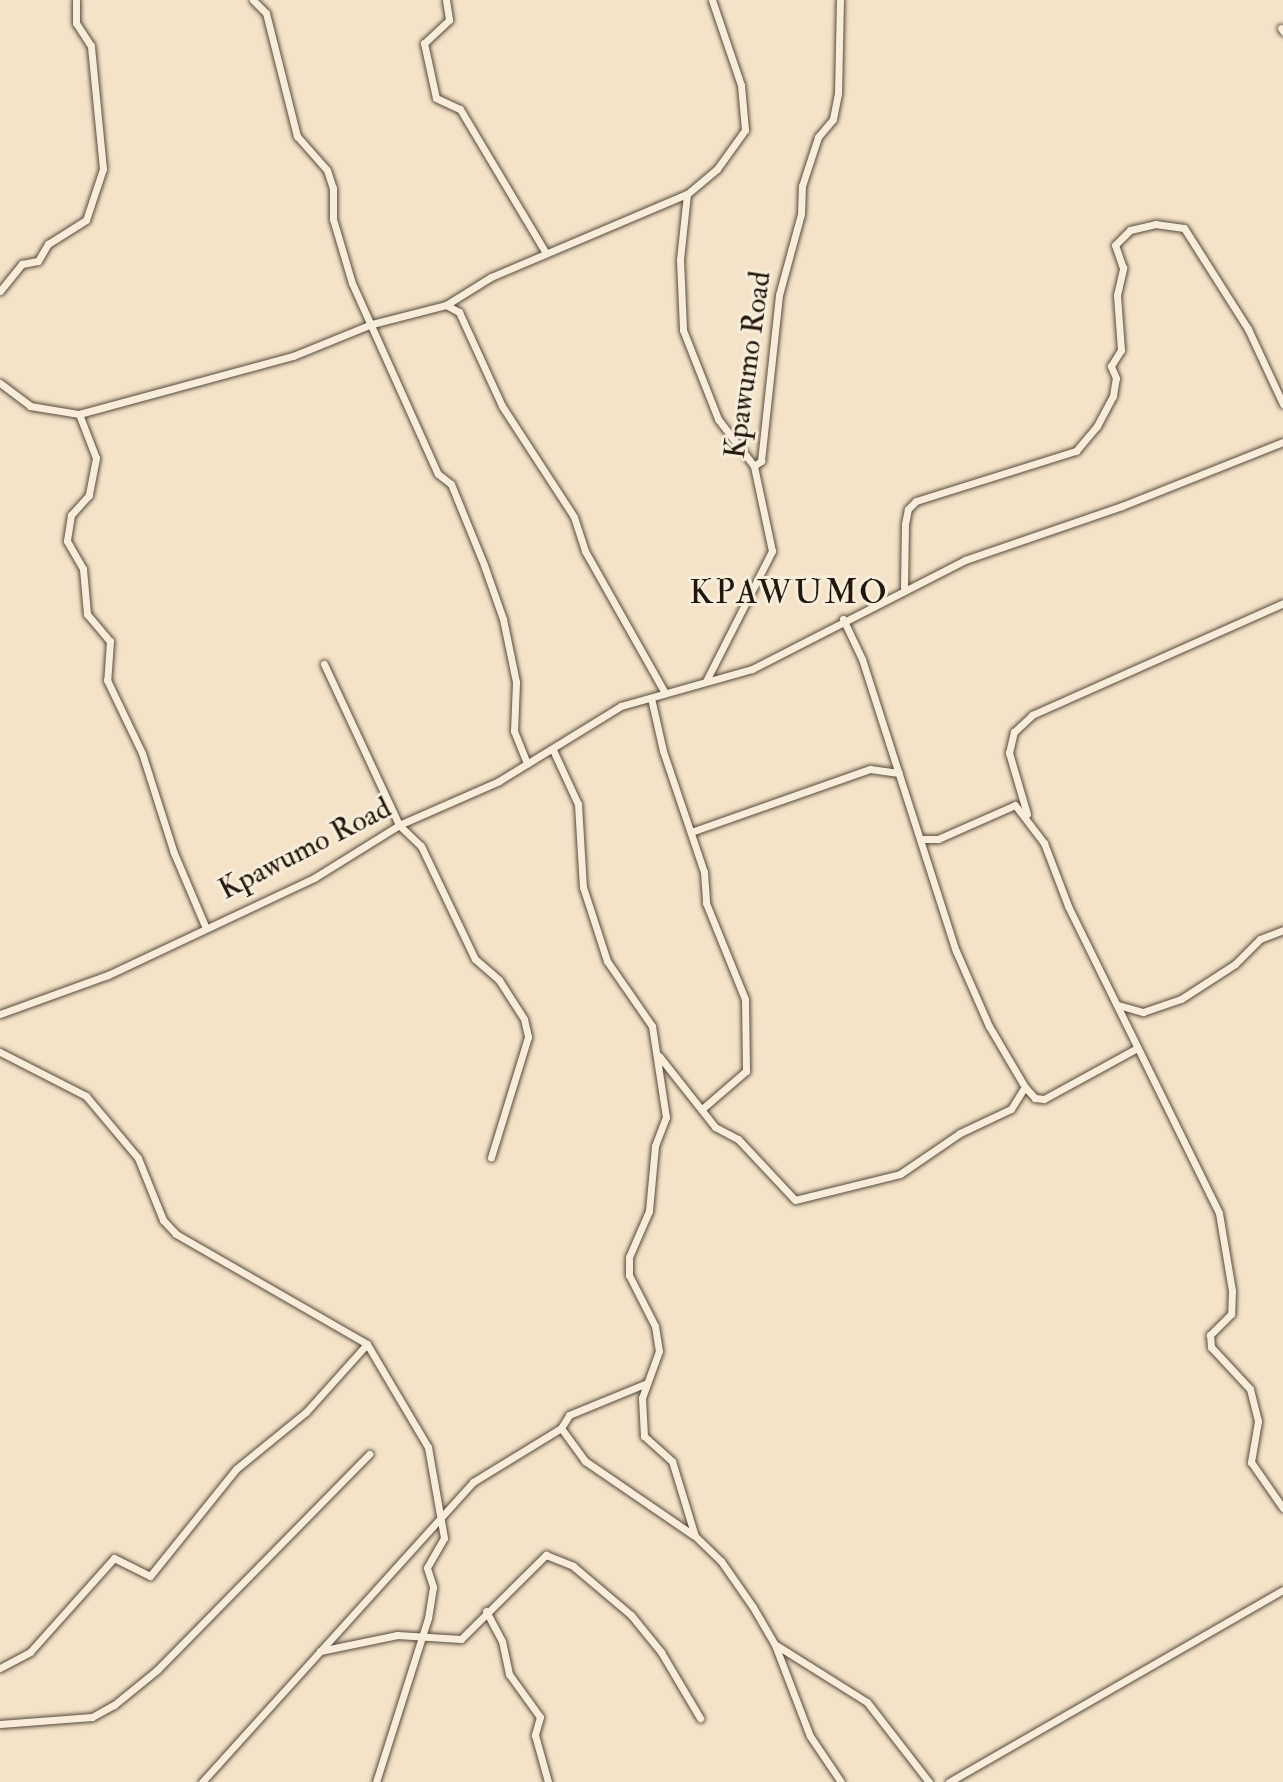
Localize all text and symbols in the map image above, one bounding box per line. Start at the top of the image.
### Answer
street label: Kpawumo Road [717,269,779,461]
district label: KPAWUMO [689,573,889,613]
street label: Kpawumo Road [213,790,397,908]

